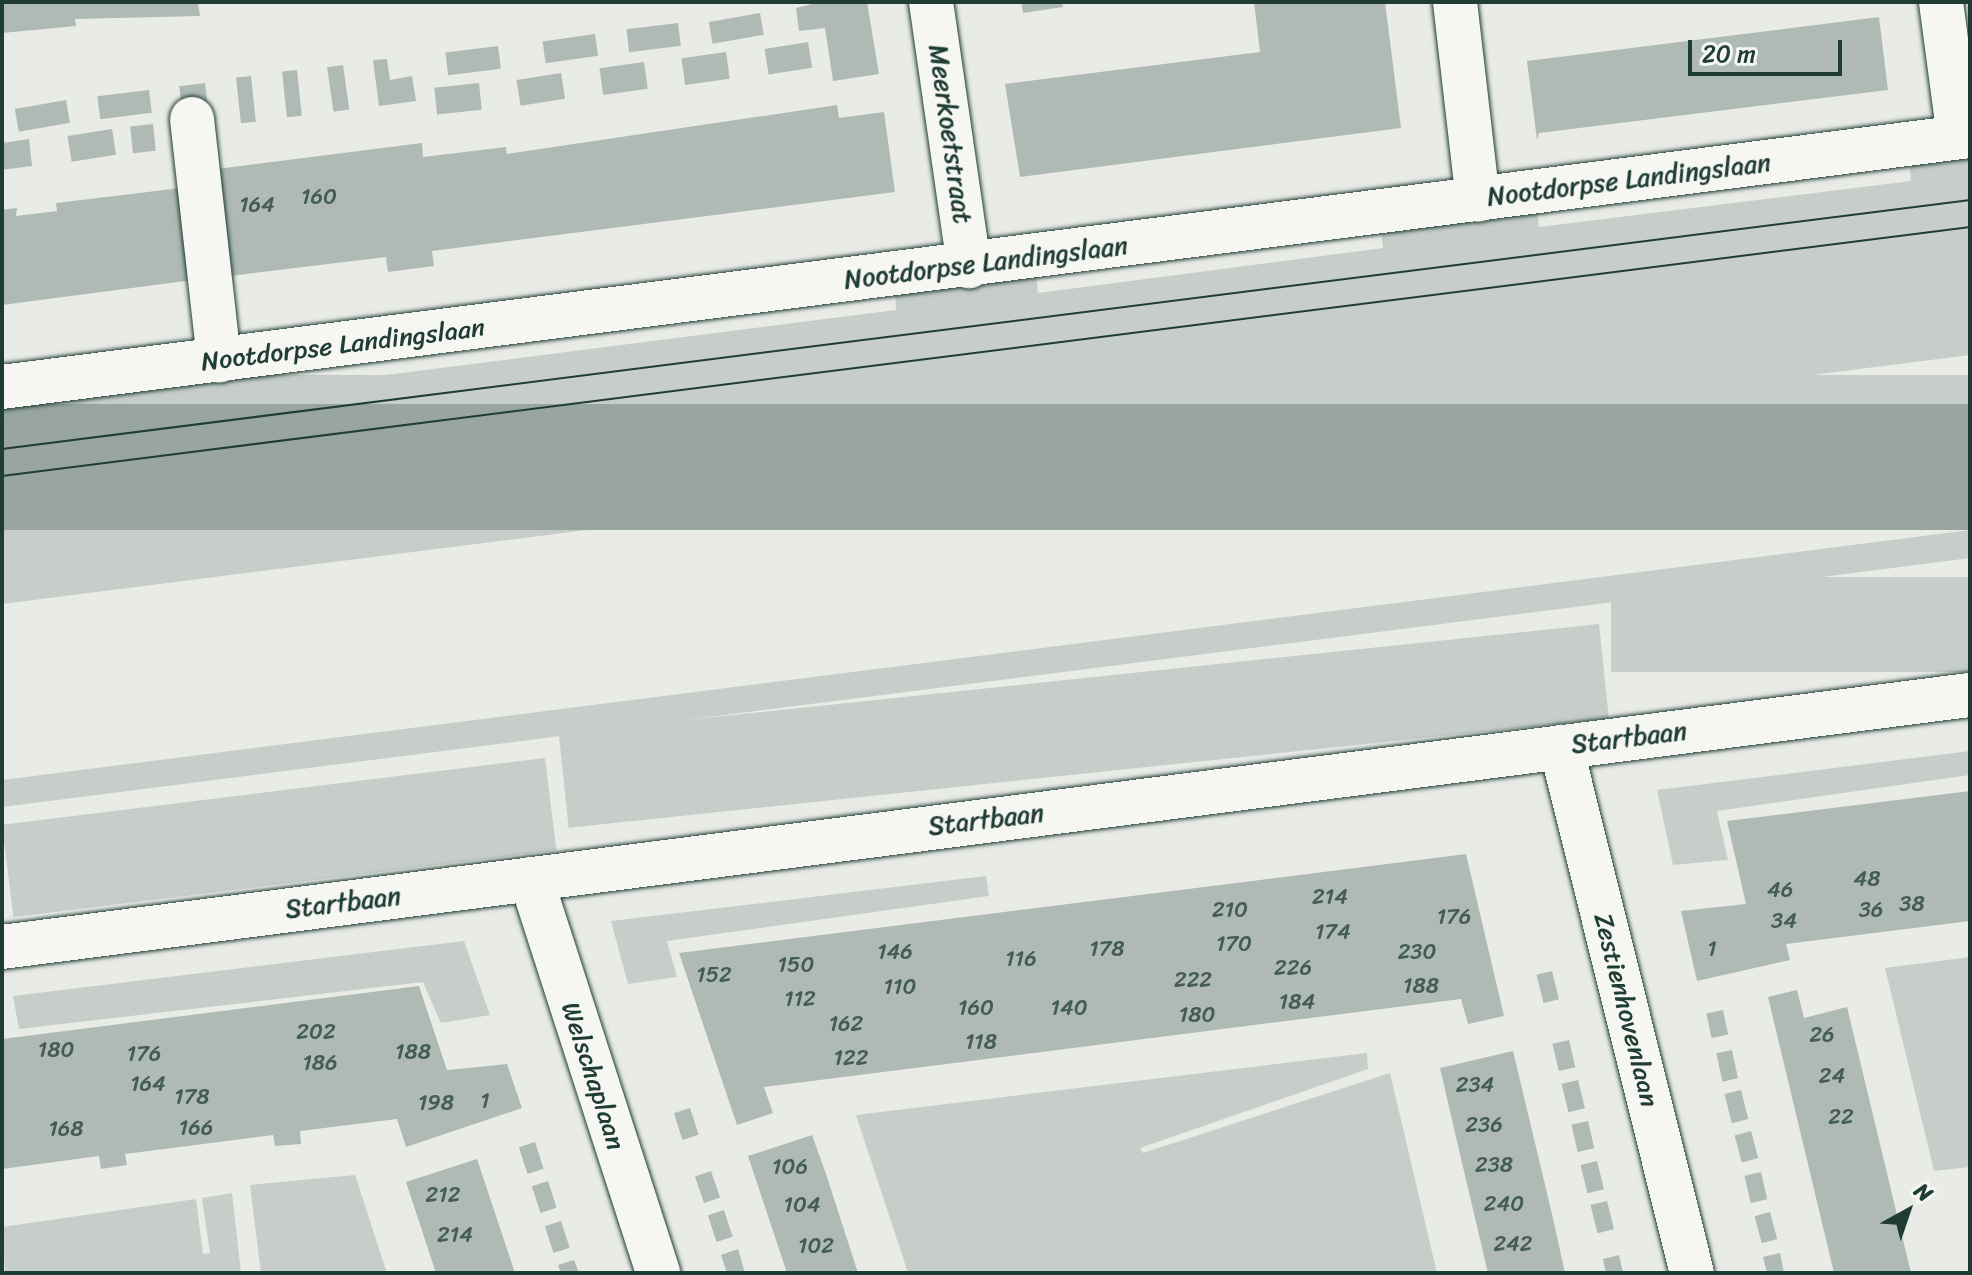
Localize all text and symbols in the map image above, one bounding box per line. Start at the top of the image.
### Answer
scale bar [1692,24,1846,74]
text: 20 m [1702,33,1756,75]
street label: Meerkoetstraat [922,42,978,226]
street label: Nootdorpse Landingslaan [1485,147,1773,213]
house number: 160 [301,184,337,210]
house number: 164 [239,192,275,218]
street label: Nootdorpse Landingslaan [842,230,1130,296]
street label: Nootdorpse Landingslaan [199,312,487,378]
street label: Startbaan [1569,715,1689,761]
street label: Startbaan [926,797,1046,843]
house number: 48 [1853,866,1881,892]
house number: 46 [1767,877,1793,903]
street label: Startbaan [283,880,403,926]
house number: 214 [1312,884,1348,910]
house number: 38 [1899,891,1925,917]
house number: 210 [1212,897,1248,923]
house number: 36 [1859,897,1883,923]
house number: 176 [1437,904,1471,930]
house number: 34 [1771,908,1797,934]
street label: Zestienhovenlaan [1587,910,1665,1110]
house number: 174 [1315,919,1351,945]
house number: 170 [1216,931,1252,957]
house number: 178 [1089,936,1125,962]
house number: 1 [1707,936,1717,962]
house number: 146 [877,939,913,965]
house number: 230 [1398,939,1436,965]
house number: 116 [1005,946,1037,972]
house number: 150 [778,952,814,978]
house number: 226 [1274,955,1312,981]
house number: 152 [696,962,732,988]
house number: 222 [1174,967,1212,993]
house number: 188 [1403,973,1439,999]
house number: 110 [884,974,916,1000]
house number: 112 [784,986,816,1012]
house number: 184 [1279,989,1315,1015]
house number: 160 [958,995,994,1021]
house number: 140 [1050,995,1088,1021]
street label: Welschaplaan [554,998,632,1154]
house number: 180 [1179,1002,1215,1028]
house number: 162 [829,1011,863,1037]
house number: 202 [296,1019,336,1045]
house number: 26 [1809,1022,1835,1048]
house number: 118 [965,1029,997,1055]
house number: 180 [38,1037,74,1063]
house number: 188 [395,1039,431,1065]
house number: 176 [127,1041,161,1067]
house number: 122 [834,1045,868,1071]
house number: 186 [302,1050,338,1076]
house number: 24 [1819,1063,1845,1089]
house number: 164 [130,1071,166,1097]
house number: 234 [1456,1072,1494,1098]
house number: 178 [174,1084,210,1110]
house number: 1 [480,1088,490,1114]
house number: 198 [418,1090,454,1116]
house number: 22 [1828,1104,1854,1130]
house number: 236 [1465,1112,1503,1138]
house number: 166 [179,1115,213,1141]
house number: 168 [48,1116,84,1142]
house number: 238 [1475,1152,1513,1178]
house number: 106 [772,1154,808,1180]
north arrow [1868,1171,1948,1251]
text: N [1905,1172,1942,1212]
house number: 212 [426,1182,460,1208]
house number: 240 [1484,1191,1524,1217]
house number: 104 [783,1192,821,1218]
house number: 214 [437,1222,473,1248]
house number: 242 [1493,1231,1533,1257]
house number: 102 [798,1233,834,1259]

